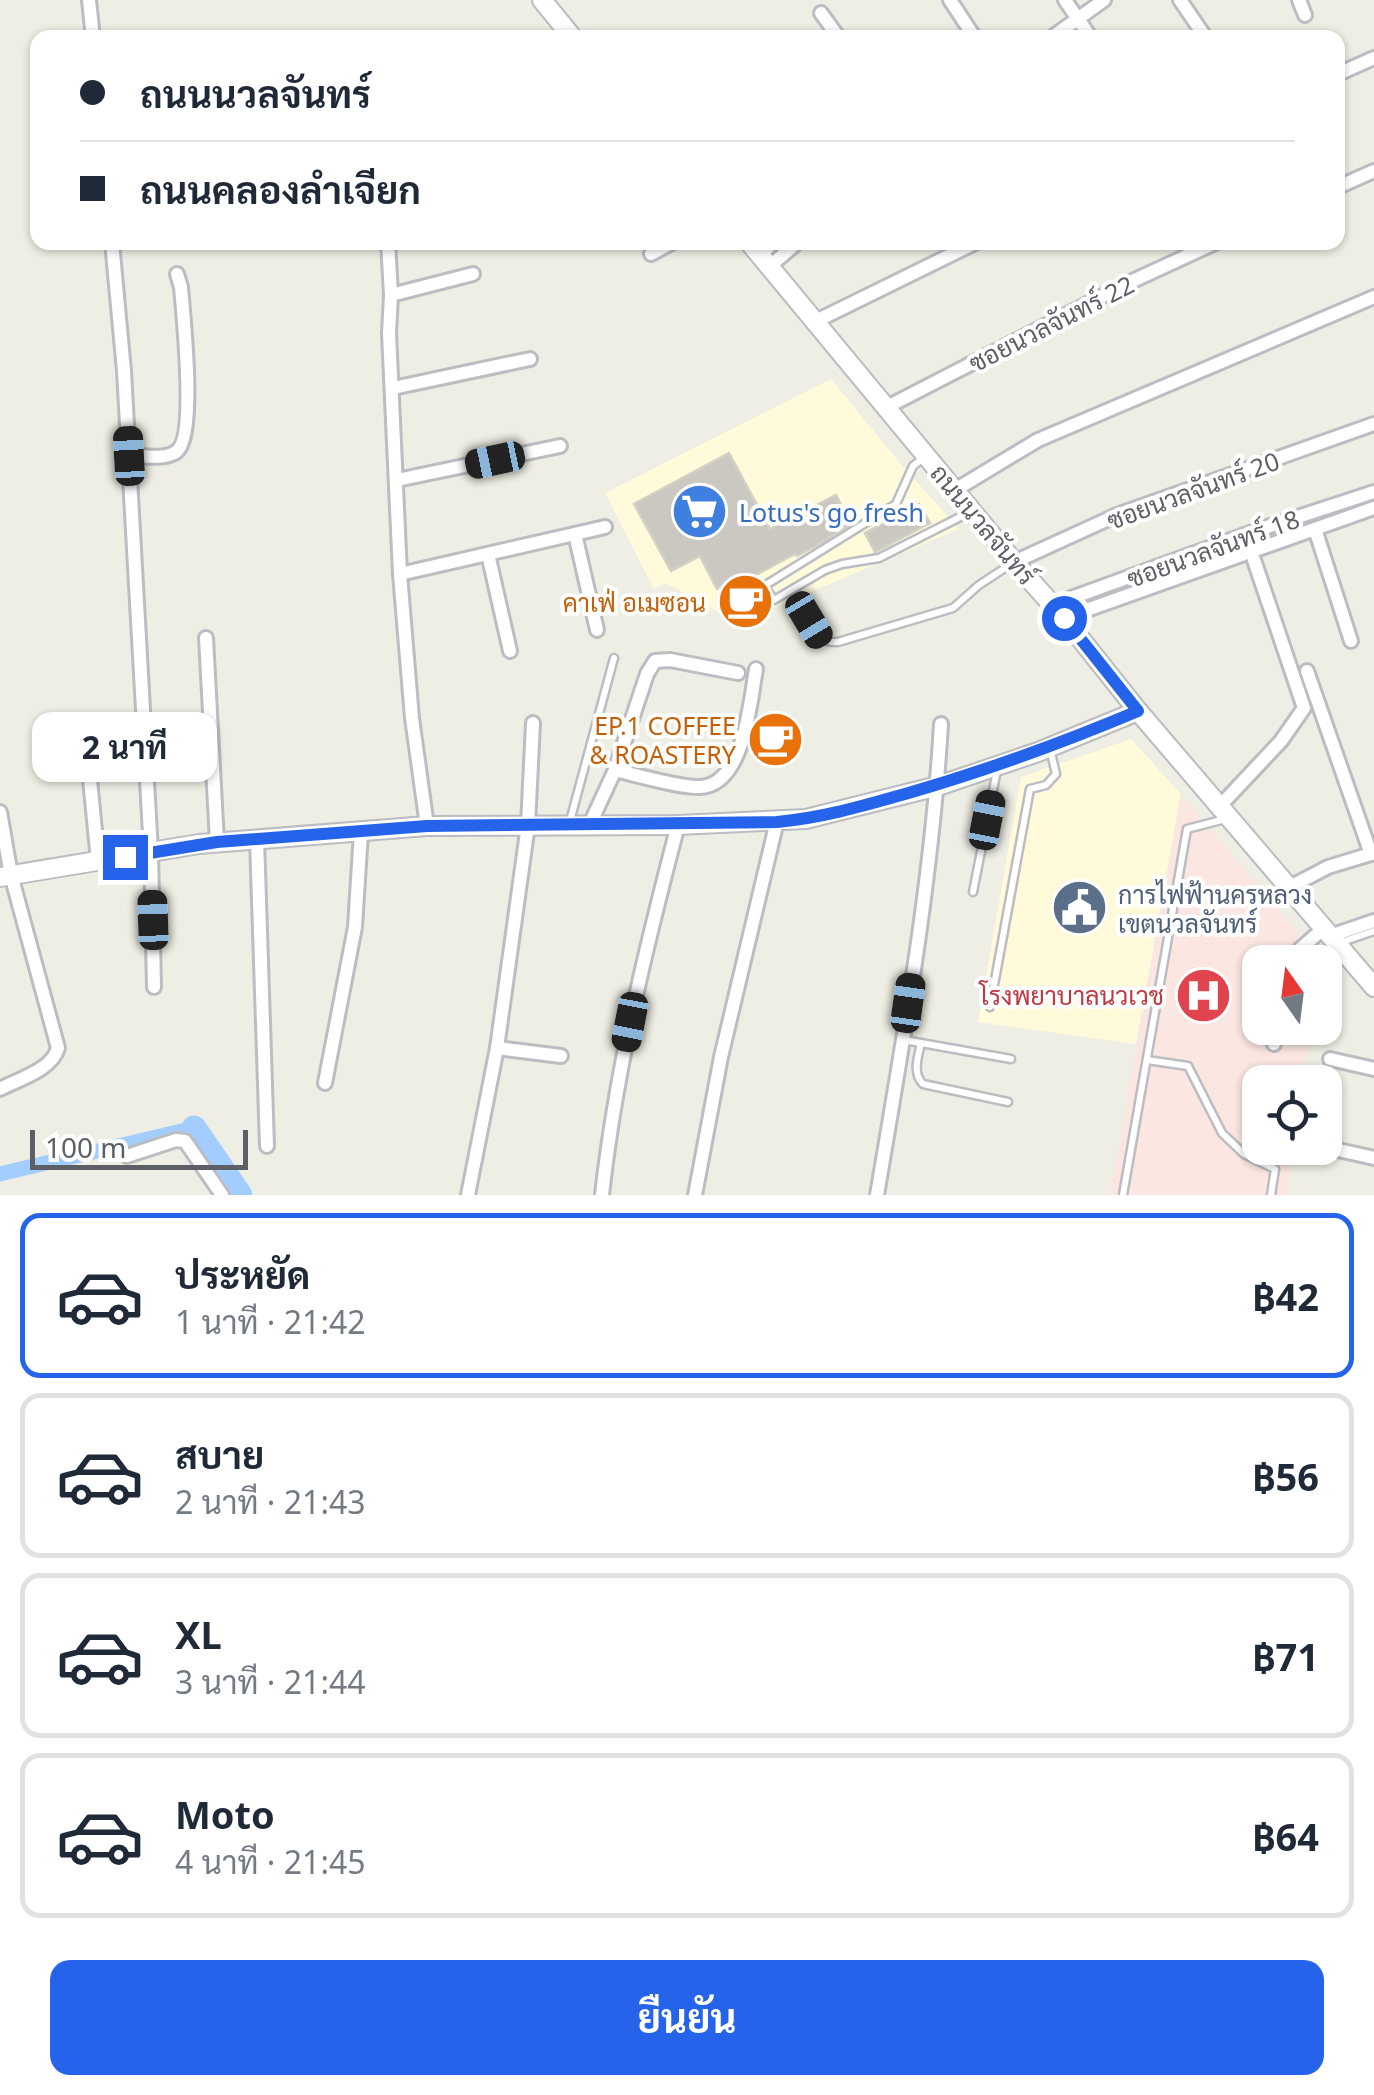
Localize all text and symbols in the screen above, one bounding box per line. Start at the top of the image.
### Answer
text: ถนนนวลจันทร์ [140,67,371,119]
text: ถนนคลองลำเจียก [140,163,421,215]
street label: ซอยนวลจันทร์ 22 [963,267,1139,379]
car [112,425,146,487]
car [463,439,527,481]
street label: ซอยนวลจันทร์ 20 [1102,443,1284,537]
street label: ถนนนวลจันทร์ [923,456,1045,592]
supermarket icon: Lotus's go fresh [670,482,730,542]
place label: Lotus's go fresh [739,495,924,529]
street label: ซอยนวลจันทร์ 18 [1122,501,1304,595]
cafe icon: คาเฟ่ อเมซอน [715,572,775,632]
place label: คาเฟ่ อเมซอน [563,585,706,619]
car [781,587,837,653]
route start [1042,596,1087,641]
place label: EP.1 COFFEE & ROASTERY [589,708,737,771]
cafe icon: EP.1 COFFEE & ROASTERY [745,709,805,769]
callout: 2 นาที [32,712,218,782]
text: 2 นาที [82,725,167,768]
car [967,788,1007,852]
route end [103,835,148,880]
place label: การไฟฟ้านครหลวง เขตนวลจันทร์ [1118,877,1312,940]
public building icon: การไฟฟ้านครหลวง เขตนวลจันทร์ [1049,878,1109,938]
car [137,889,169,951]
north arrow [1242,945,1342,1045]
map controls [1242,945,1342,1165]
hospital icon: โรงพยาบาลนวเวช [1173,965,1233,1025]
car [889,971,927,1035]
place label: โรงพยาบาลนวเวช [977,978,1164,1012]
car [610,990,650,1054]
button: locate [1242,1065,1342,1165]
scale bar [30,1125,248,1170]
text: 100 m [45,1128,127,1166]
text: ประหยัด [175,1248,310,1300]
icon: car [55,1251,145,1341]
text: ฿42 [1253,1270,1319,1322]
text: 1 นาที · 21:42 [175,1300,366,1343]
text: สบาย [175,1428,264,1480]
icon: car [55,1431,145,1521]
text: ฿56 [1253,1450,1319,1502]
text: 2 นาที · 21:43 [175,1480,366,1523]
text: XL [175,1608,222,1660]
icon: car [55,1611,145,1701]
text: ฿71 [1253,1630,1319,1682]
text: 3 นาที · 21:44 [175,1660,366,1703]
text: Moto [175,1788,275,1840]
icon: car [55,1791,145,1881]
text: ฿64 [1253,1810,1319,1862]
text: 4 นาที · 21:45 [175,1840,366,1883]
button: ยืนยัน [50,1960,1324,2075]

